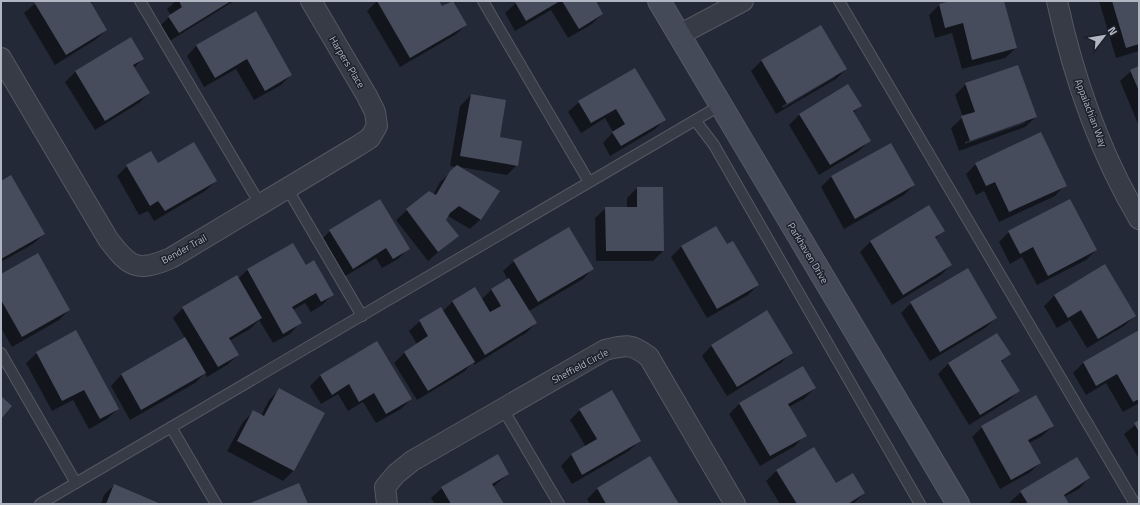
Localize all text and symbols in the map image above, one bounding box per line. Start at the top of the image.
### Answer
north arrow [1084,16,1124,56]
text: N [1104,23,1121,38]
street label: Harpers Place [326,33,368,91]
street label: Appalachian Way [1071,77,1111,149]
street label: Parkhaven Drive [784,220,832,286]
street label: Bender Trail [159,230,209,268]
street label: Sheffield Circle [549,345,611,387]

